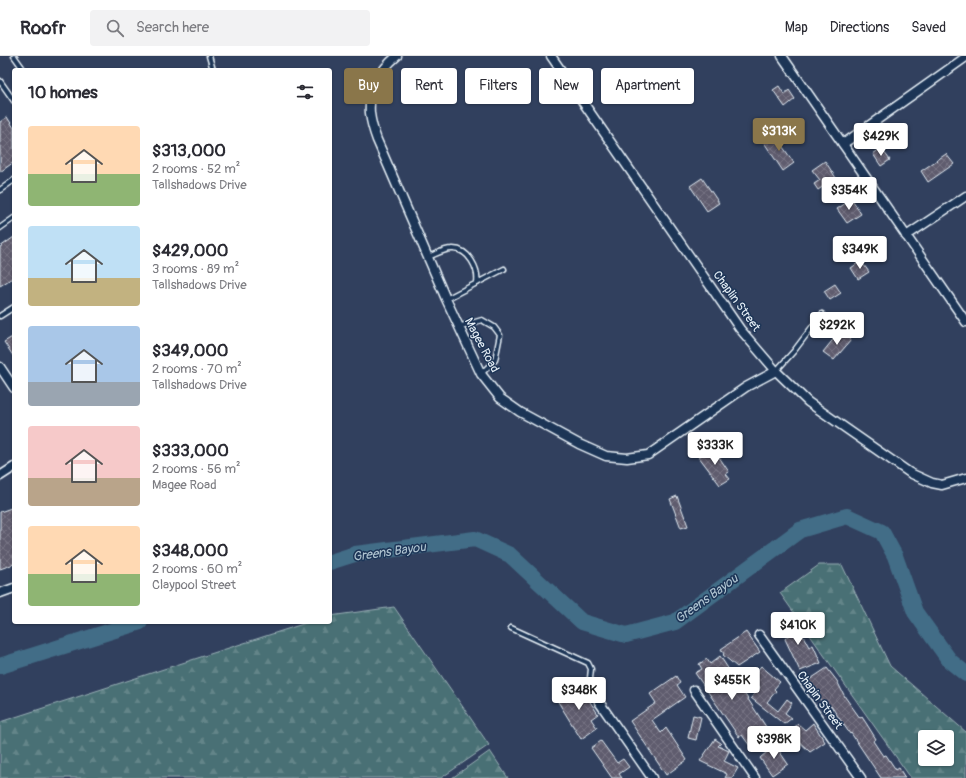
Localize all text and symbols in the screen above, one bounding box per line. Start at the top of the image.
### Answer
search box [90,10,370,46]
text: Roofr [20,16,66,40]
icon: search [104,17,126,39]
text: Search here [136,18,209,37]
text: Map [785,19,808,36]
text: Directions [830,19,889,36]
text: Saved [911,19,946,36]
chip: Buy [344,68,393,104]
chip: Rent [401,68,457,104]
chip: Filters [465,68,531,104]
chip: New [539,68,593,104]
chip: Apartment [601,68,694,104]
icon: filters [294,81,316,103]
text: 10 homes [28,82,98,103]
pin: $313K [751,118,807,152]
text: $313K [762,123,796,139]
pin: $429K [853,123,909,157]
text: $429K [863,128,899,144]
text: $313,000 [152,140,226,161]
icon: home [60,142,108,190]
text: 2 rooms · 52 m² [152,161,240,177]
text: Tallshadows Drive [152,177,247,193]
pin: $354K [821,177,877,211]
text: $354K [831,182,867,198]
pin: $349K [832,236,888,270]
text: $429,000 [152,240,228,261]
text: $349K [842,241,878,257]
icon: home [60,242,108,290]
text: 3 rooms · 89 m² [152,261,239,277]
street label: Chaplin Street [710,268,764,335]
text: Tallshadows Drive [152,277,247,293]
pin: $292K [809,312,865,346]
street label: Magee Road [461,315,502,375]
text: $292K [819,317,855,333]
text: $349,000 [152,340,228,361]
icon: home [60,342,108,390]
text: 2 rooms · 70 m² [152,361,242,377]
text: Tallshadows Drive [152,377,247,393]
pin: $333K [687,432,743,466]
text: $333K [697,437,733,453]
text: $333,000 [152,440,229,461]
icon: home [60,442,108,490]
text: 2 rooms · 56 m² [152,461,240,477]
text: Magee Road [152,477,217,493]
water label: Greens Bayou [352,539,428,565]
text: $348,000 [152,540,228,561]
icon: home [60,542,108,590]
text: 2 rooms · 60 m² [152,561,242,577]
water label: Greens Bayou [672,570,742,627]
text: Claypool Street [152,577,236,593]
pin: $410K [770,612,826,646]
text: $410K [780,617,816,633]
pin: $455K [704,667,760,701]
street label: Chapin Street [793,668,846,732]
text: $455K [714,672,750,688]
pin: $348K [551,677,607,711]
text: $348K [561,682,597,698]
pin: $398K [746,726,802,760]
map controls [918,730,954,766]
button: layers [918,730,954,766]
text: $398K [756,731,792,747]

